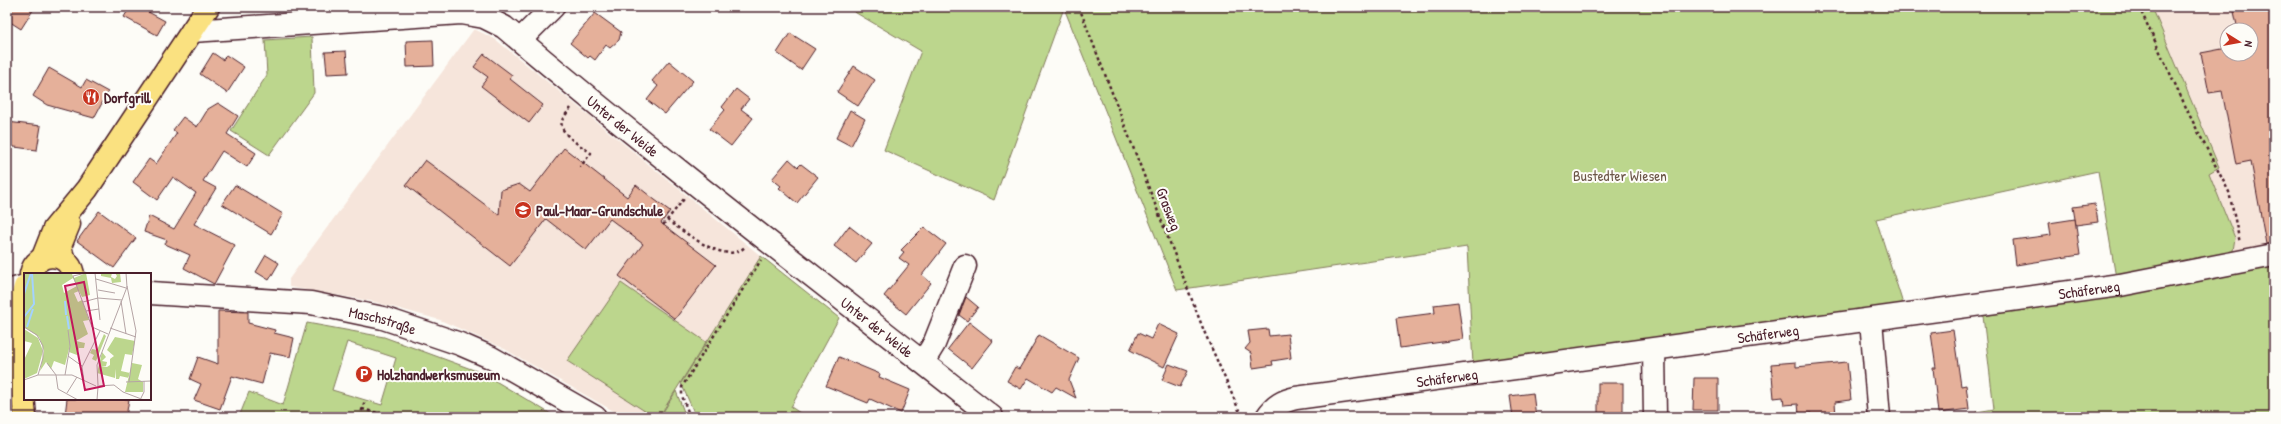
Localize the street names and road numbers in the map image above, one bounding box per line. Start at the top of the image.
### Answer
street label: Unter der Weide [583,90,664,161]
street label: Grasweg [1151,185,1187,234]
street label: Schäferweg [2057,275,2121,304]
street label: Unter der Weide [837,292,918,362]
street label: Maschstraße [347,301,419,339]
street label: Schäferweg [1736,319,1800,348]
street label: Schäferweg [1415,363,1479,392]

